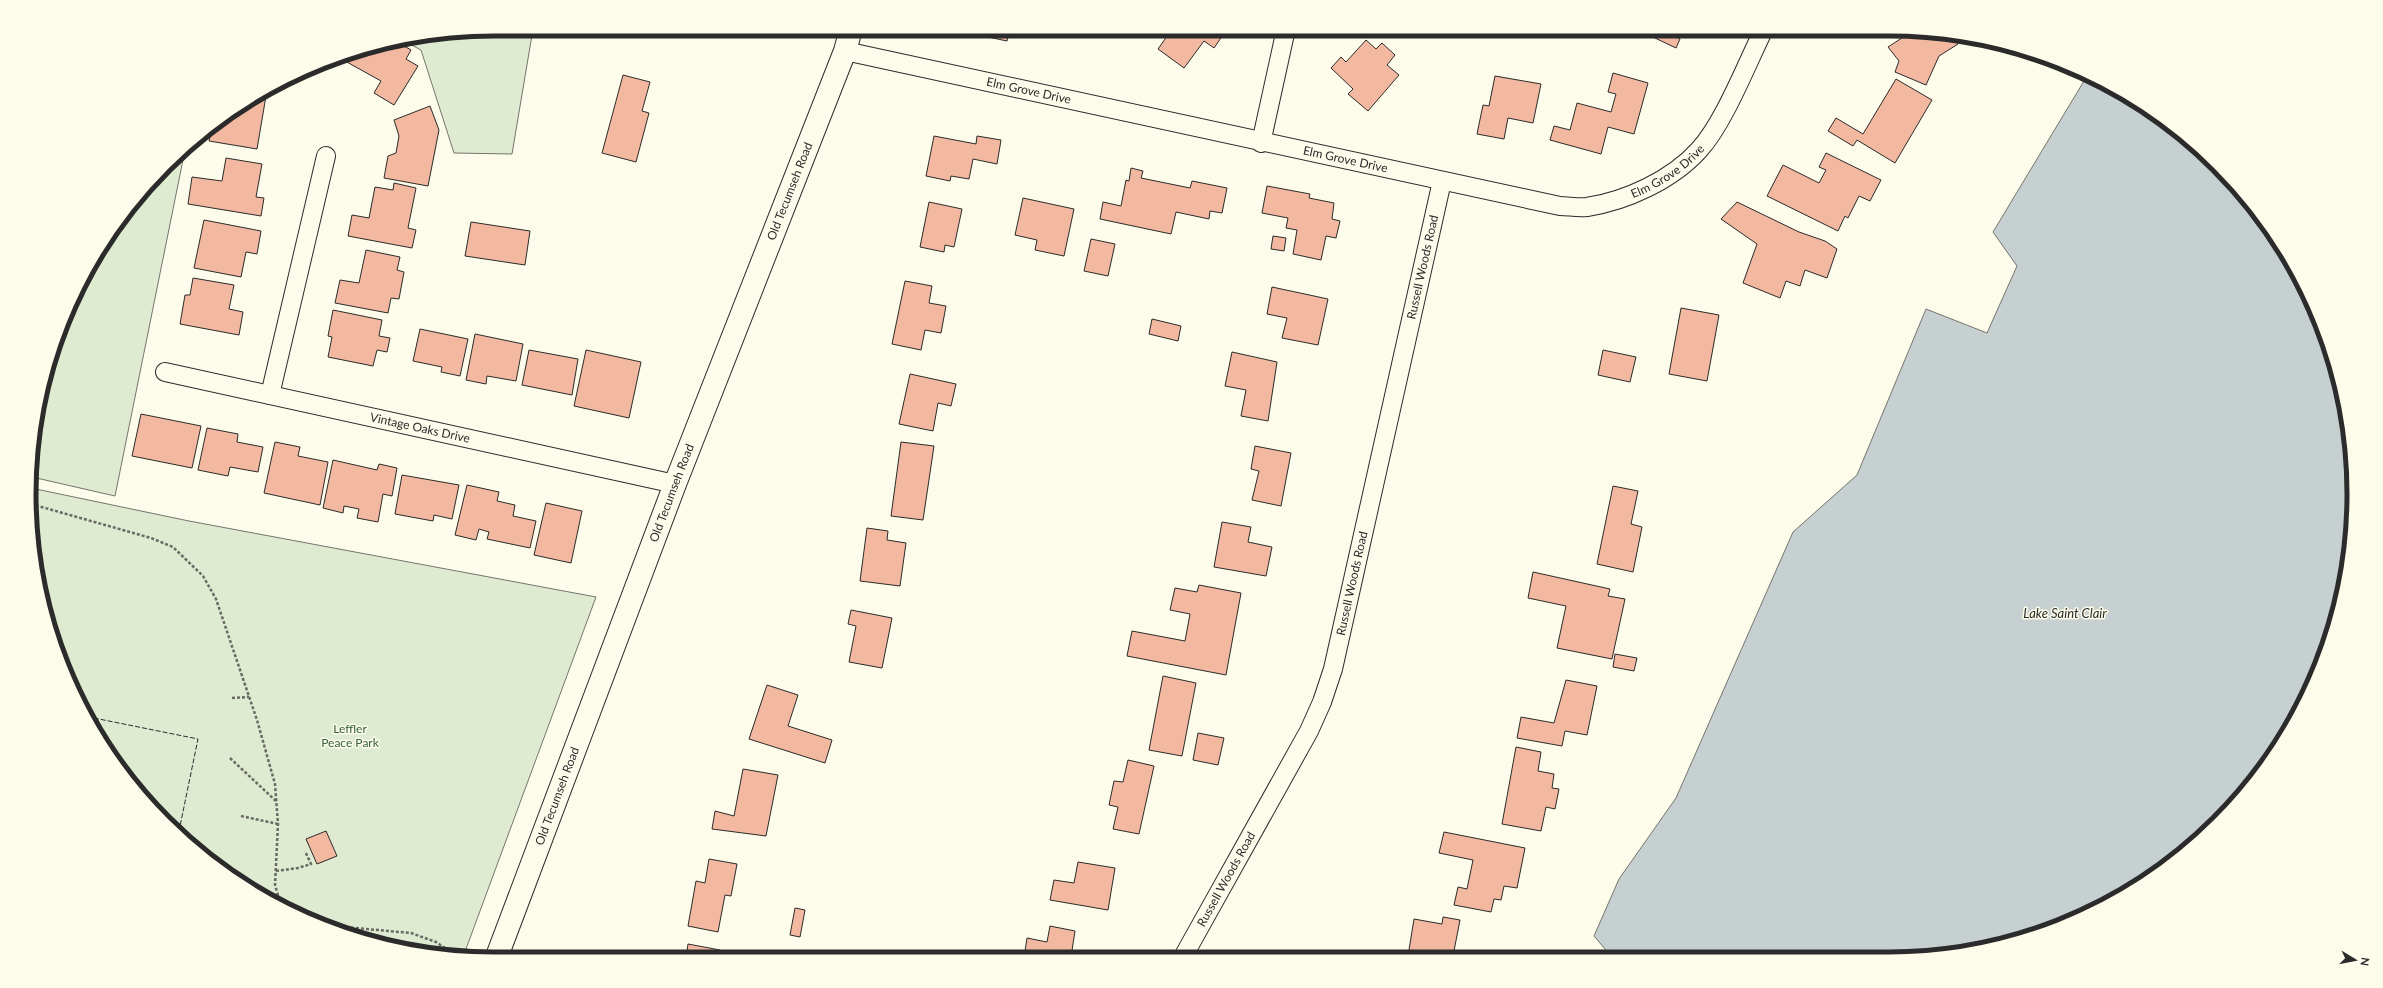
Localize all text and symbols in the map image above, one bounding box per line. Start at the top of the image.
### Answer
street label: Elm Grove Drive [985,74,1073,107]
street label: Old Tecumseh Road [763,140,815,242]
street label: Elm Grove Drive [1628,141,1707,201]
street label: Elm Grove Drive [1302,143,1389,175]
street label: Russell Woods Road [1403,214,1441,321]
street label: Vintage Oaks Drive [369,409,471,446]
street label: Old Tecumseh Road [646,442,697,544]
street label: Russell Woods Road [1333,530,1371,637]
water label: Lake Saint Clair [2023,605,2107,621]
park label: Leffler Peace Park [321,721,380,750]
street label: Old Tecumseh Road [532,745,582,847]
street label: Russell Woods Road [1193,829,1258,929]
north arrow [2335,940,2375,980]
text: N [2358,957,2372,967]

